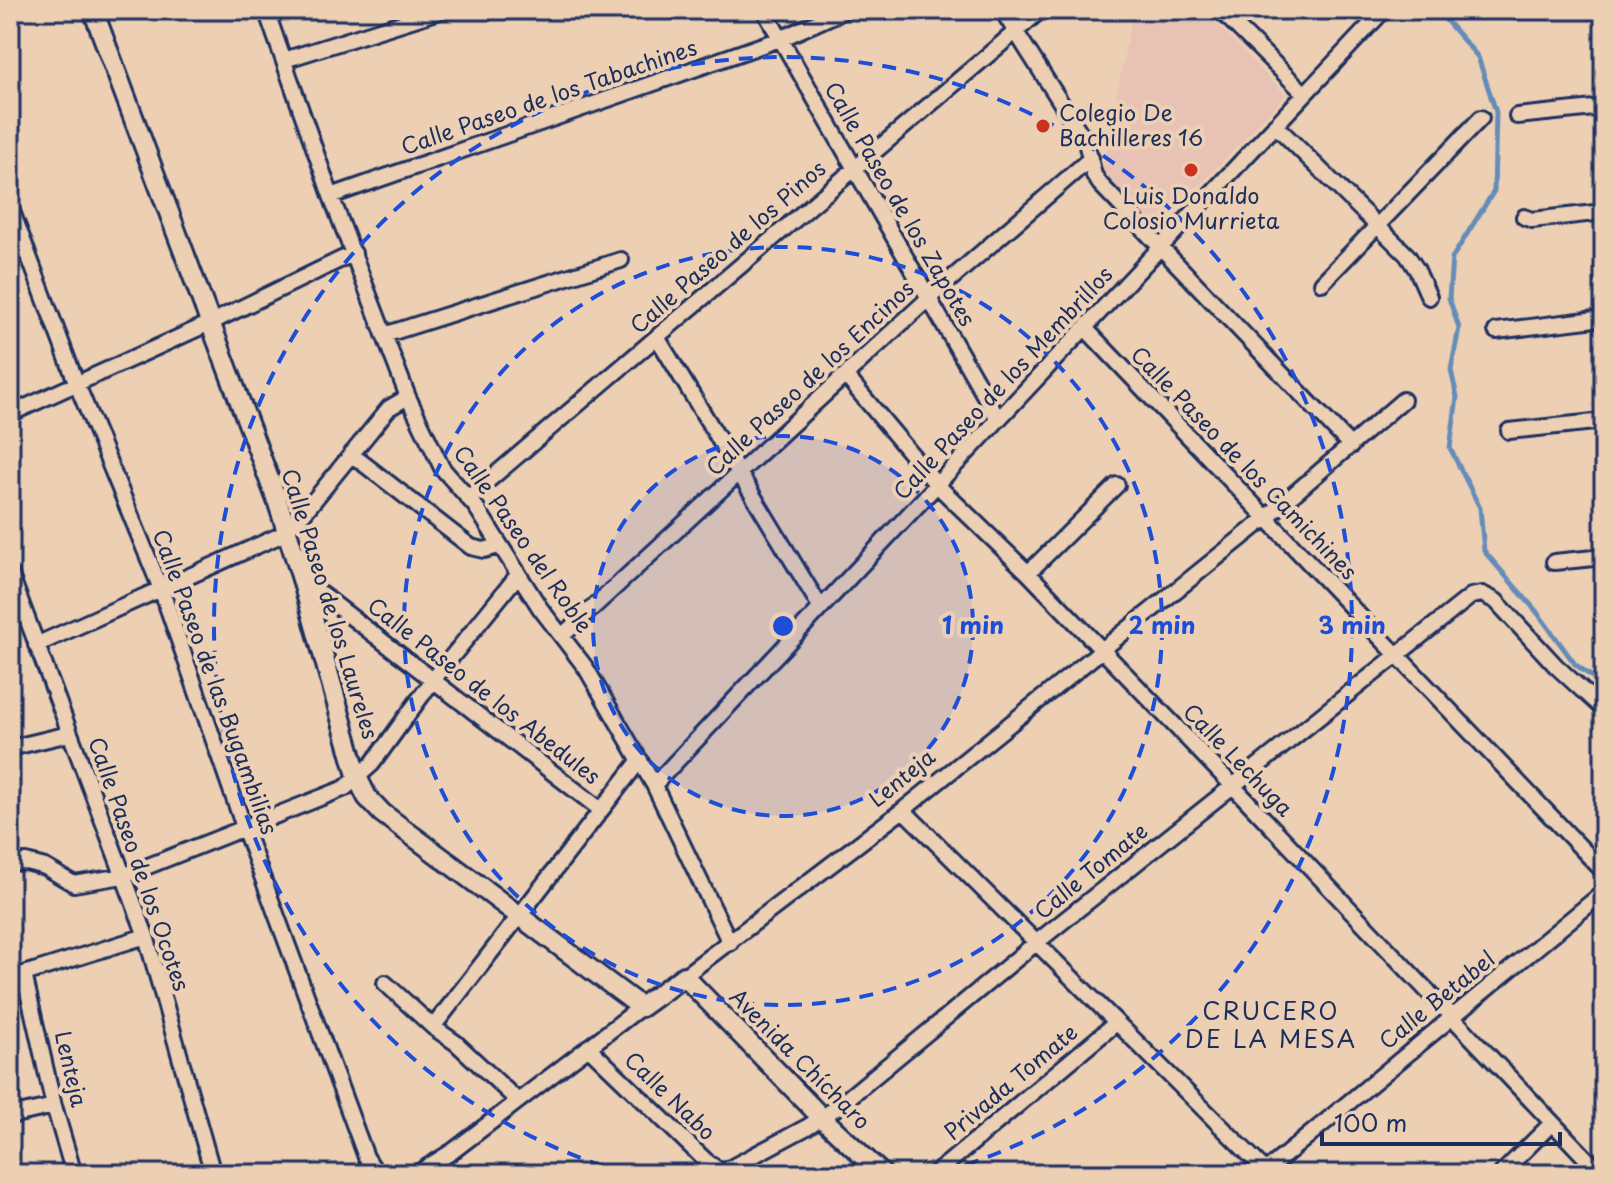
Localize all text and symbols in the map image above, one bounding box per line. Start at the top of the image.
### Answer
street label: Calle Paseo de los Tabachines [396,29,701,162]
street label: Calle Paseo de los Zapotes [818,75,985,332]
place label: Colegio De Bachilleres 16 [1059,95,1203,153]
marker: Colegio De Bachilleres 16 [1034,117,1052,135]
street label: Calle Paseo de los Pinos [622,151,832,340]
marker: Luis Donaldo Colosio Murrieta [1182,161,1200,179]
place label: Luis Donaldo Colosio Murrieta [1103,178,1280,236]
street label: Calle Paseo de los Membrillos [885,258,1119,506]
street label: Calle Paseo de los Encinos [698,271,920,482]
street label: Calle Paseo de los Camichines [1124,338,1366,586]
street label: Calle Paseo del Roble [447,438,602,639]
street label: Calle Paseo de los Laureles [275,464,388,743]
street label: Calle Paseo de las Bugambilias [146,524,287,839]
street label: Calle Paseo de los Abedules [361,588,608,791]
text: 1 min [942,606,1004,642]
text: 2 min [1128,606,1196,642]
text: 3 min [1318,606,1386,642]
centre of rings [769,612,797,640]
street label: Calle Lechuga [1177,695,1302,823]
street label: Calle Paseo de los Ocotes [81,732,199,995]
street label: Lenteja [861,740,942,814]
street label: Calle Tomate [1026,814,1154,926]
street label: Calle Betabel [1371,942,1501,1056]
street label: Avenida Chícharo [723,980,879,1136]
district label: CRUCERO DE LA MESA [1185,992,1357,1056]
street label: Privada Tomate [936,1015,1084,1147]
street label: Lenteja [48,1027,97,1110]
street label: Calle Nabo [618,1043,724,1147]
scale bar [1322,1096,1560,1146]
text: 100 m [1334,1104,1407,1140]

